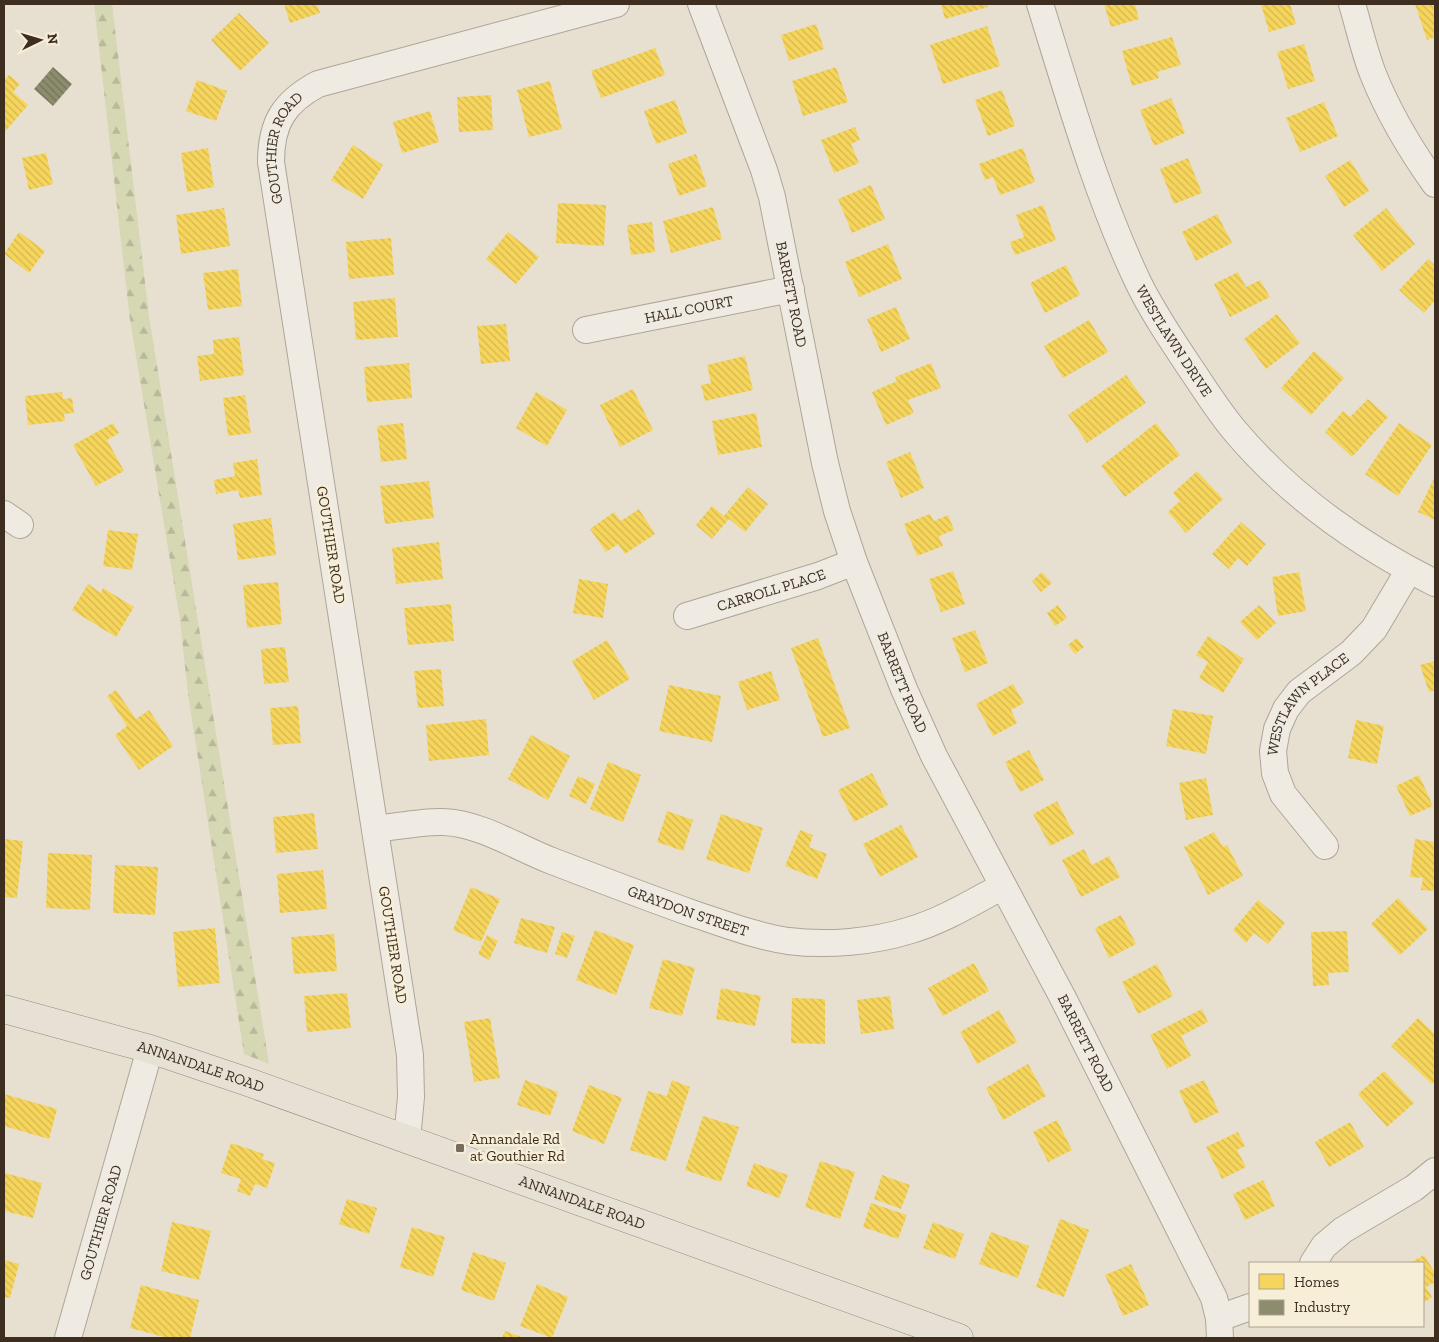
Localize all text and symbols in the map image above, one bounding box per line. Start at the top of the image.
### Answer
north arrow [15,15,65,65]
text: N [44,33,61,45]
street label: GOUTHIER ROAD [262,88,306,205]
street label: BARRETT ROAD [772,240,811,349]
street label: WESTLAWN DRIVE [1132,282,1216,400]
street label: HALL COURT [643,292,735,327]
street label: GOUTHIER ROAD [313,485,349,605]
street label: CARROLL PLACE [715,565,828,615]
street label: BARRETT ROAD [873,629,931,736]
street label: WESTLAWN PLACE [1263,649,1353,757]
street label: GRAYDON STREET [625,882,751,940]
street label: GOUTHIER ROAD [375,885,411,1005]
street label: BARRETT ROAD [1054,991,1118,1095]
street label: ANNANDALE ROAD [135,1037,267,1096]
place label: Annandale Rd at Gouthier Rd [470,1130,566,1165]
marker: Annandale Rd at Gouthier Rd [454,1142,466,1154]
street label: GOUTHIER ROAD [76,1163,126,1282]
street label: ANNANDALE ROAD [517,1171,648,1233]
legend [1249,1262,1424,1327]
text: Homes [1294,1273,1339,1291]
text: Industry [1294,1298,1351,1316]

